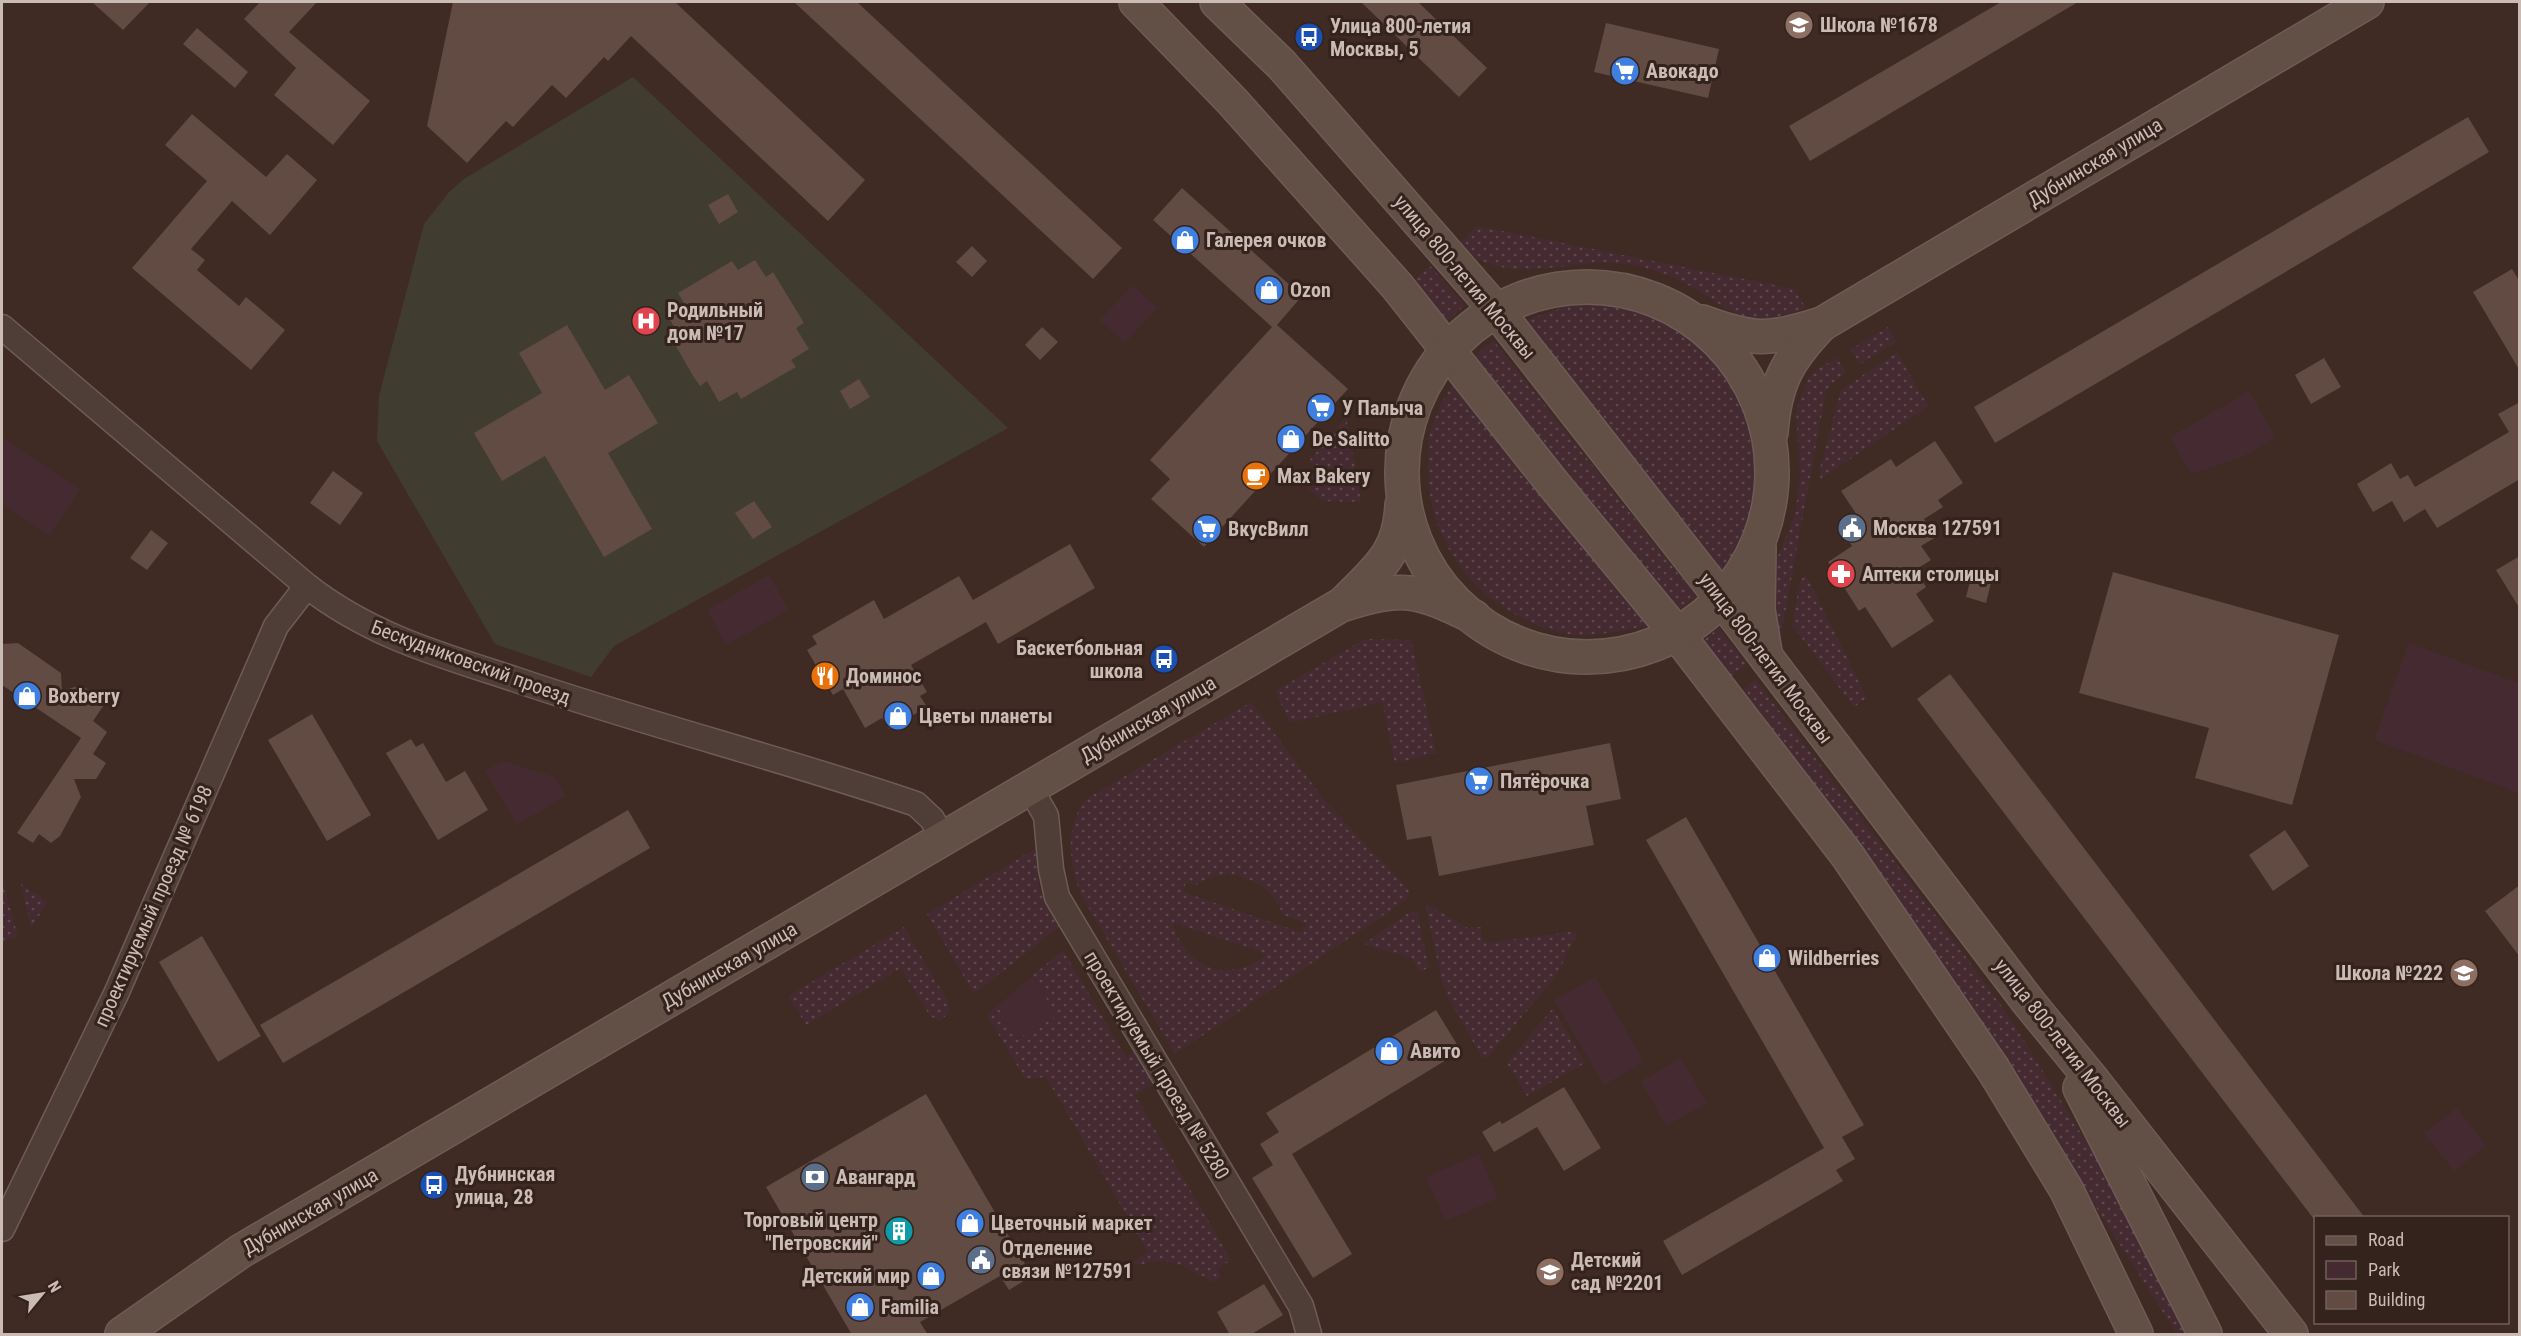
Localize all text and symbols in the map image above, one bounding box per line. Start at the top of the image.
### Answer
school or university icon: Школа №1678 [1783,9,1815,41]
place label: Школа №1678 [1820,13,1938,37]
place label: Улица 800-летия Москвы, 5 [1330,14,1471,61]
bus stop icon: Улица 800-летия Москвы, 5 [1293,21,1325,53]
supermarket icon: Авокадо [1609,55,1641,87]
place label: Авокадо [1646,59,1719,83]
street label: Дубнинская улица [2023,112,2167,212]
street label: улица 800-летия Москвы [1389,190,1541,364]
shop icon: Галерея очков [1169,224,1201,256]
place label: Галерея очков [1206,228,1326,252]
shop icon: Ozon [1253,274,1285,306]
place label: Ozon [1290,278,1331,302]
place label: Родильный дом №17 [667,298,763,345]
hospital icon: Родильный дом №17 [630,305,662,337]
supermarket icon: У Палыча [1305,392,1337,424]
place label: У Палыча [1342,396,1423,420]
shop icon: De Salitto [1275,423,1307,455]
place label: De Salitto [1312,427,1390,451]
cafe icon: Max Bakery [1240,460,1272,492]
place label: Max Bakery [1277,464,1371,488]
public building icon: Москва 127591 [1836,512,1868,544]
supermarket icon: ВкусВилл [1191,513,1223,545]
place label: Москва 127591 [1873,516,2002,540]
place label: ВкусВилл [1228,517,1309,541]
pharmacy icon: Аптеки столицы [1825,558,1857,590]
place label: Аптеки столицы [1862,562,1999,586]
street label: улица 800-летия Москвы [1694,568,1838,748]
street label: Бескудниковский проезд [368,615,574,709]
place label: Баскетбольная школа [1016,636,1143,683]
bus stop icon: Баскетбольная школа [1148,643,1180,675]
restaurant icon: Доминос [809,660,841,692]
place label: Доминос [846,664,921,688]
street label: Дубнинская улица [1076,670,1220,768]
shop icon: Boxberry [11,680,43,712]
place label: Boxberry [48,684,120,708]
shop icon: Цветы планеты [882,700,914,732]
place label: Цветы планеты [919,704,1053,728]
supermarket icon: Пятёрочка [1463,765,1495,797]
place label: Пятёрочка [1500,769,1589,793]
street label: проектируемый проезд № 6198 [89,781,217,1031]
street label: Дубнинская улица [657,916,801,1014]
shop icon: Wildberries [1751,942,1783,974]
place label: Wildberries [1788,946,1879,970]
street label: проектируемый проезд № 5280 [1079,947,1235,1183]
street label: улица 800-летия Москвы [1990,954,2136,1132]
school or university icon: Школа №222 [2448,957,2480,989]
place label: Школа №222 [2335,961,2443,985]
shop icon: Авито [1373,1035,1405,1067]
place label: Авито [1410,1039,1461,1063]
bank icon: Авангард [799,1161,831,1193]
street label: Дубнинская улица [238,1162,382,1260]
place label: Дубнинская улица, 28 [455,1162,555,1209]
place label: Авангард [836,1165,915,1189]
bus stop icon: Дубнинская улица, 28 [418,1169,450,1201]
shop icon: Цветочный маркет [954,1207,986,1239]
place label: Торговый центр "Петровский" [744,1208,878,1255]
place label: Цветочный маркет [991,1211,1153,1235]
building icon: Торговый центр "Петровский" [883,1215,915,1247]
legend [2314,1216,2509,1324]
text: Road [2368,1229,2404,1250]
place label: Отделение связи №127591 [1002,1236,1133,1283]
public building icon: Отделение связи №127591 [965,1244,997,1276]
place label: Детский сад №2201 [1571,1248,1663,1295]
school or university icon: Детский сад №2201 [1534,1256,1566,1288]
text: Park [2368,1259,2400,1280]
shop icon: Детский мир [915,1260,947,1292]
north arrow [12,1264,72,1324]
place label: Детский мир [802,1264,910,1288]
text: N [44,1278,65,1296]
text: Building [2368,1289,2425,1310]
shop icon: Familia [844,1291,876,1323]
place label: Familia [881,1295,939,1319]

